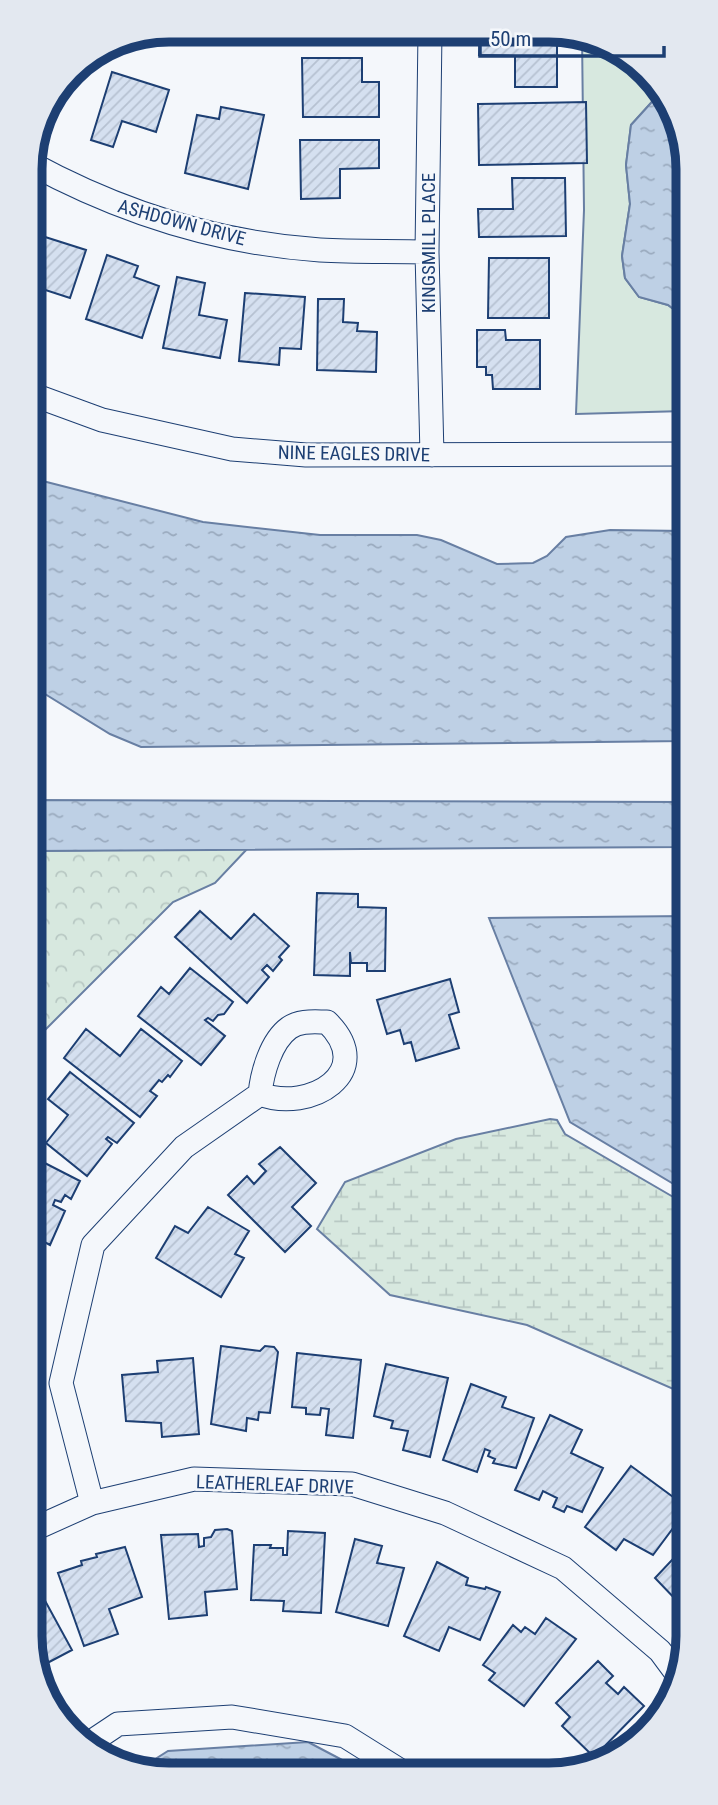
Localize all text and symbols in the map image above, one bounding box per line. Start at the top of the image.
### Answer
scale bar [480,14,664,58]
text: 50 m [490,27,531,51]
street label: KINGSMILL PLACE [417,173,440,313]
street label: ASHDOWN DRIVE [116,194,248,251]
street label: NINE EAGLES DRIVE [278,441,430,466]
street label: LEATHERLEAF DRIVE [196,1470,354,1499]

